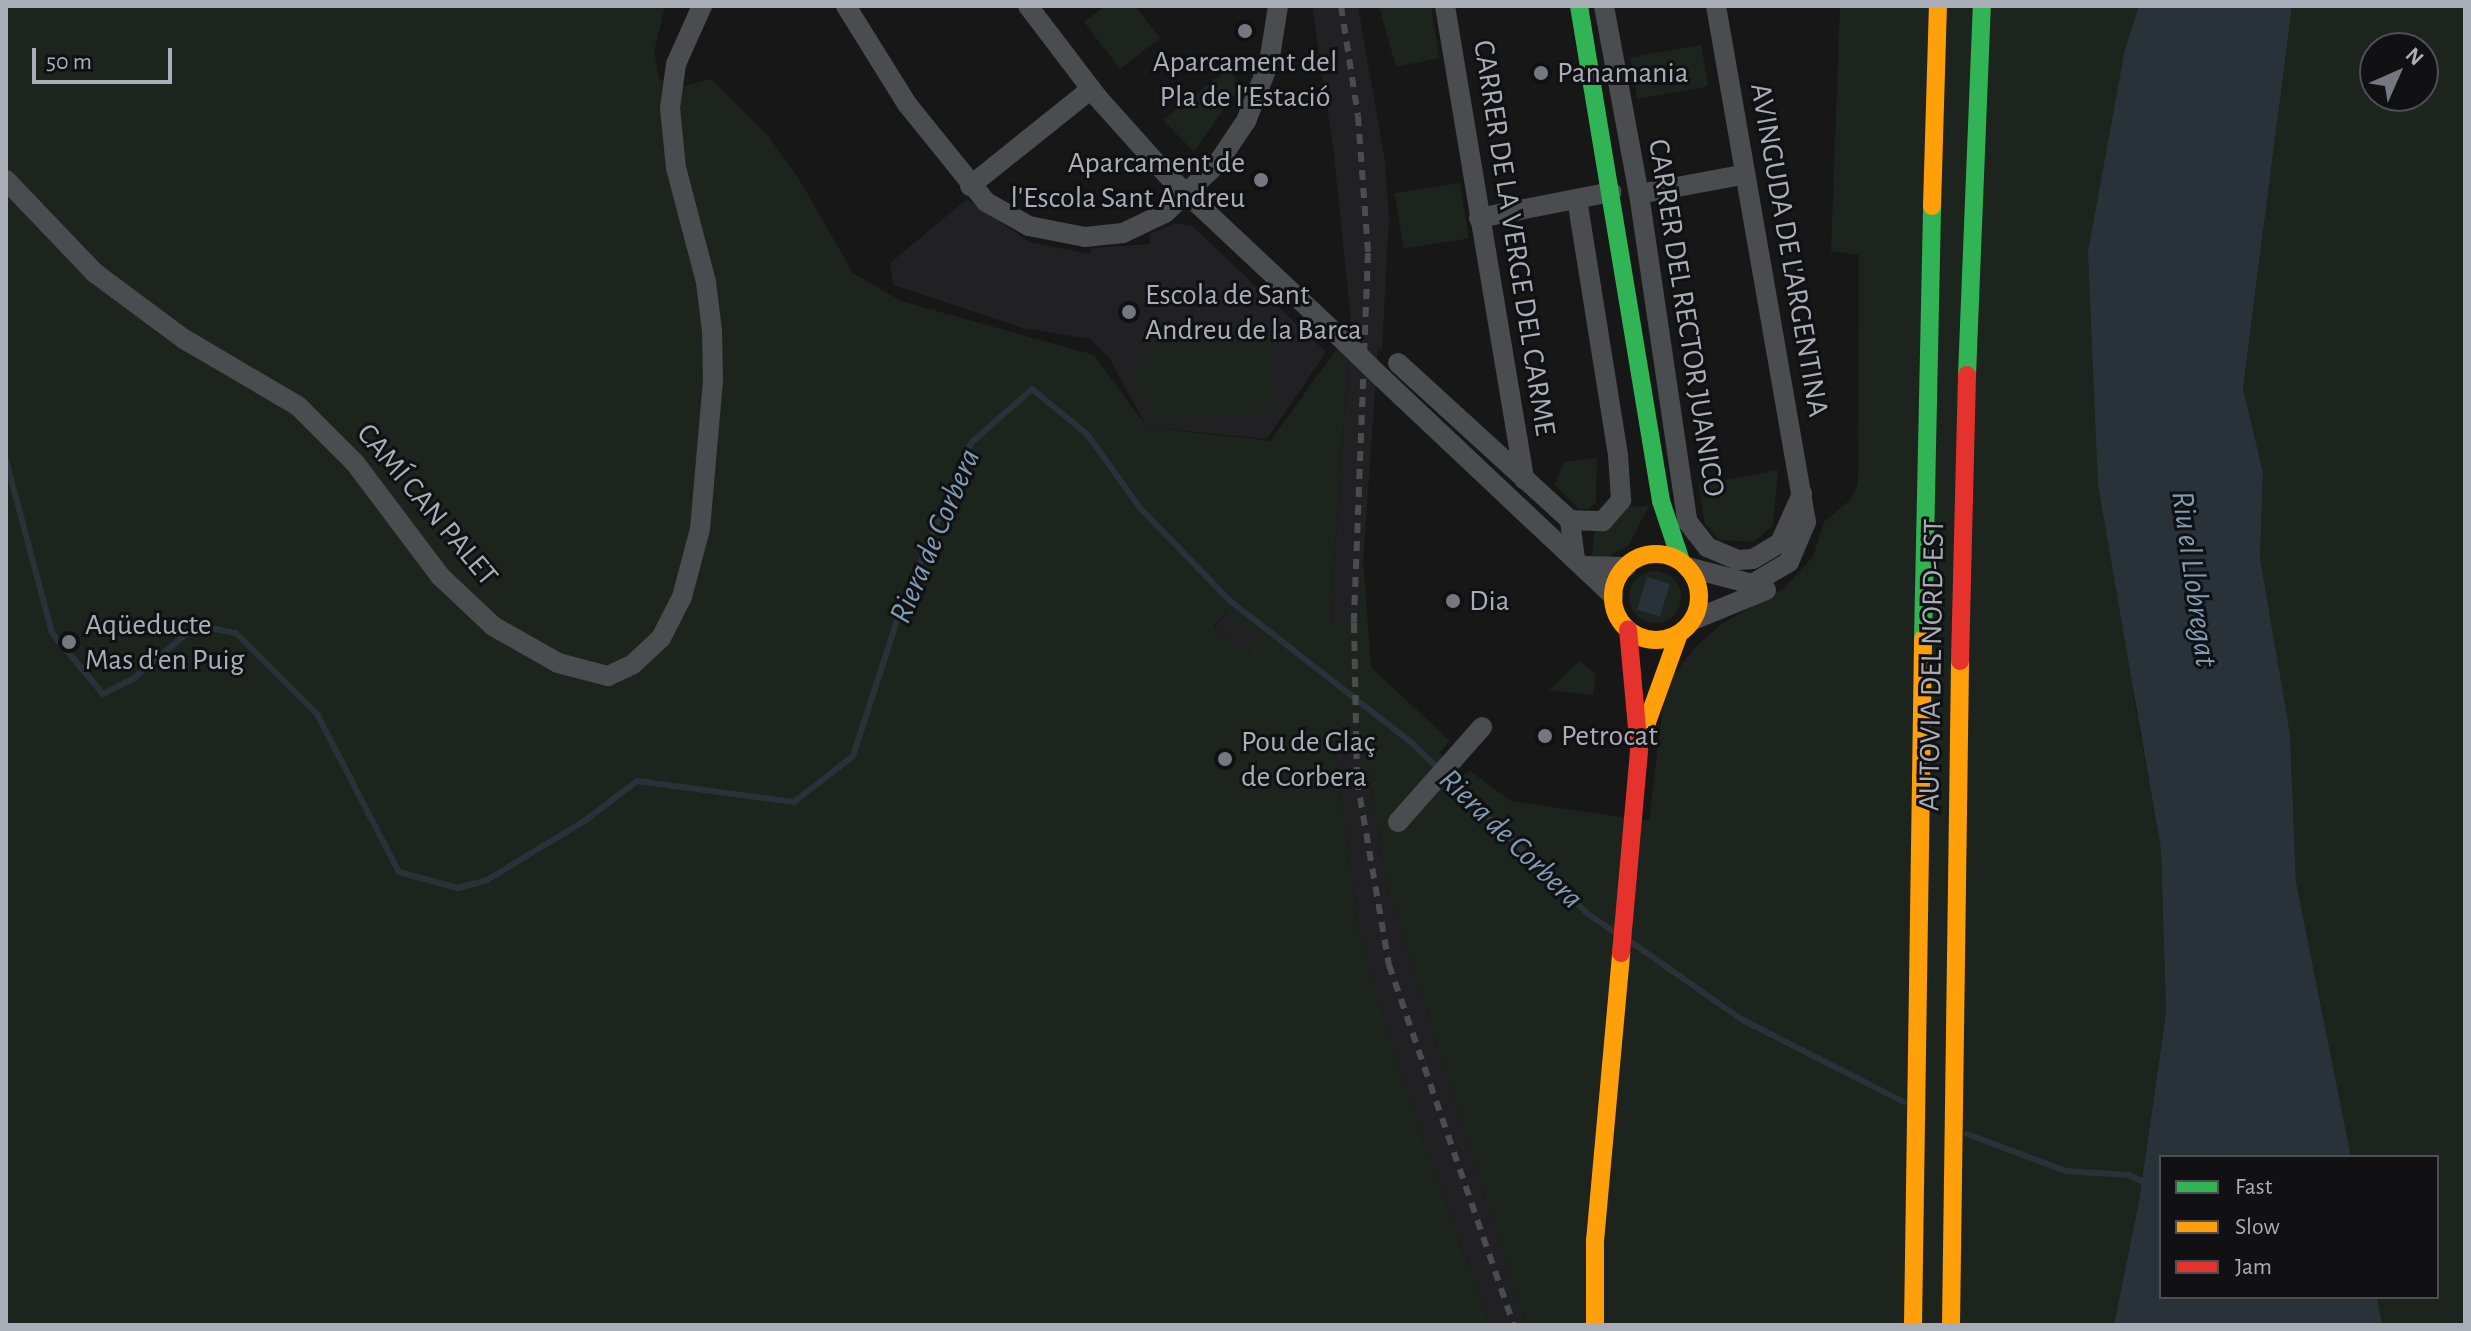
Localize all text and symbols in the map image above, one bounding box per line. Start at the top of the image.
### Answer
marker: Aparcament del Pla de l'Estació [1236,22,1254,40]
scale bar [36,32,176,82]
north arrow [2359,32,2439,112]
street label: CARRER DE LA VERGE DEL CARME [1465,38,1563,438]
text: N [2401,43,2428,70]
place label: Aparcament del Pla de l'Estació [1153,44,1337,114]
text: 50 m [46,50,92,74]
place label: Panamania [1557,55,1689,91]
marker: Panamania [1532,64,1550,82]
street label: AVINGUDA DE L'ARGENTINA [1742,80,1836,420]
street label: CARRER DEL RECTOR JUANICO [1640,137,1732,499]
place label: Aparcament de l'Escola Sant Andreu [1011,145,1245,216]
marker: Aparcament de l'Escola Sant Andreu [1252,171,1270,189]
place label: Escola de Sant Andreu de la Barca [1145,277,1362,348]
marker: Escola de Sant Andreu de la Barca [1120,303,1138,321]
street label: CAMÍ CAN PALET [349,416,505,594]
water label: Riera de Corbera [881,443,989,629]
water label: Riu el Llobregat [2163,488,2225,670]
street label: AUTOVIA DEL NORD-EST [1911,519,1953,811]
place label: Dia [1469,583,1509,619]
marker: Dia [1444,592,1462,610]
place label: Aqüeducte Mas d'en Puig [85,607,244,678]
marker: Aqüeducte Mas d'en Puig [60,633,78,651]
place label: Petrocat [1561,718,1658,754]
place label: Pou de Glaç de Corbera [1241,724,1375,794]
marker: Petrocat [1536,727,1554,745]
marker: Pou de Glaç de Corbera [1216,750,1234,768]
water label: Riera de Corbera [1431,761,1591,917]
legend [2159,1155,2439,1299]
text: Fast [2235,1175,2272,1199]
text: Slow [2235,1215,2280,1239]
text: Jam [2235,1255,2272,1279]

